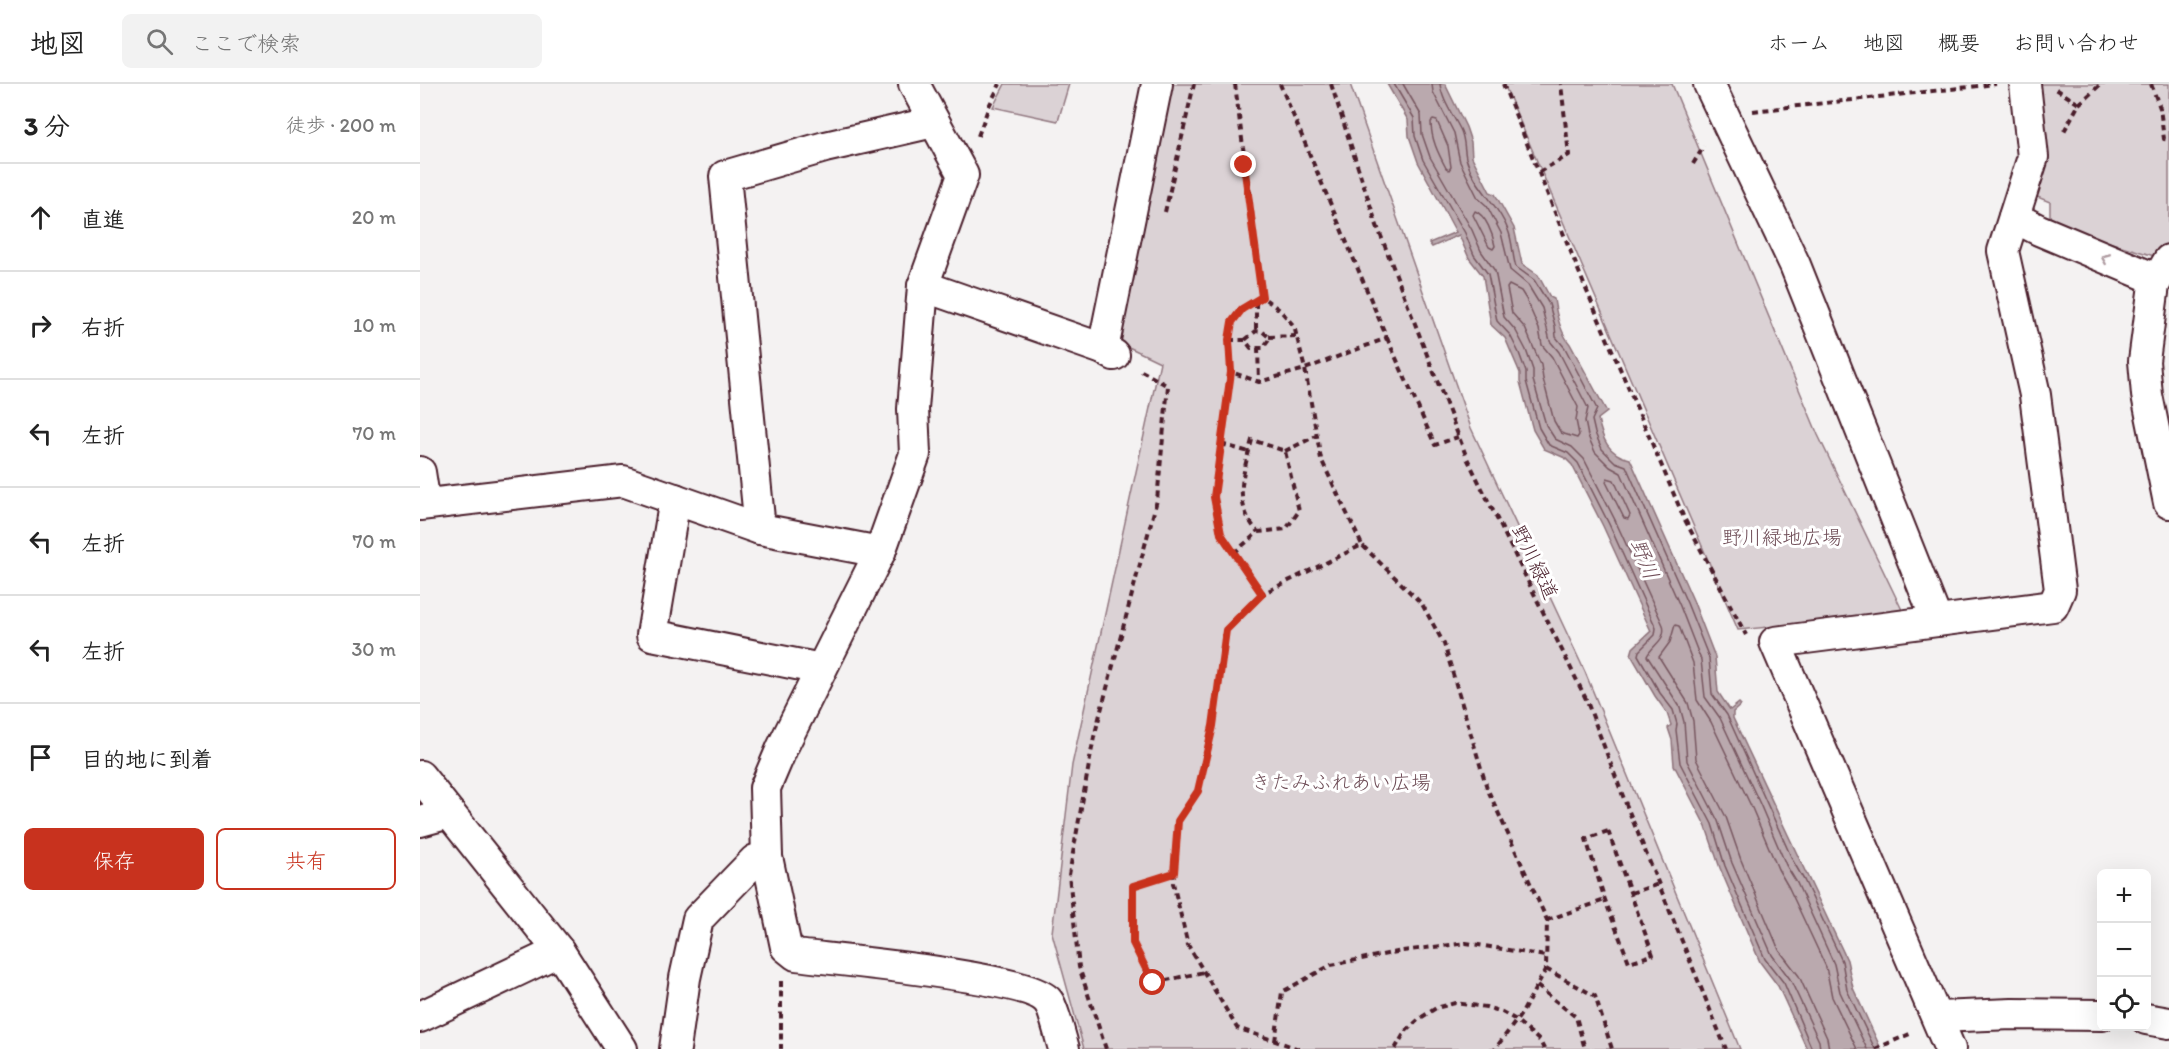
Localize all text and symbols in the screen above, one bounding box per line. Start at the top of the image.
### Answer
search box [122,14,542,68]
icon: search [143,25,176,58]
text: 地図 [30,26,86,60]
text: ここで検索 [191,30,301,57]
text: ホーム [1768,30,1830,55]
text: 地図 [1863,30,1905,55]
text: 概要 [1938,30,1980,55]
text: お問い合わせ [2013,30,2139,55]
text: 3 分 [24,110,70,142]
text: 徒歩 · 200 m [286,113,396,137]
route end [1230,151,1256,177]
icon: ahead [24,201,57,234]
text: 20 m [352,205,396,229]
text: 直進 [81,206,125,233]
one-way arrow [2100,253,2111,265]
icon: right [24,309,57,342]
text: 10 m [353,313,396,337]
text: 右折 [81,314,125,341]
icon: left [24,417,57,450]
text: 70 m [352,421,396,445]
text: 左折 [81,422,125,449]
street label: 野川緑道 [1507,521,1563,603]
icon: left [24,525,57,558]
park label: 野川緑地広場 [1722,525,1842,549]
text: 70 m [352,529,396,553]
text: 左折 [81,530,125,557]
water label: 野川 [1626,535,1664,583]
icon: left [24,633,57,666]
text: 30 m [351,637,396,661]
text: 左折 [81,638,125,665]
icon: arrive [24,741,57,774]
text: 目的地に到着 [81,746,213,773]
park label: きたみふれあい広場 [1251,770,1431,794]
button: 保存 [24,828,204,890]
button: 共有 [216,828,396,890]
map controls [2097,869,2151,1031]
button: + [2097,869,2151,923]
button: − [2097,923,2151,977]
route start [1139,969,1165,995]
button: locate [2097,977,2151,1031]

